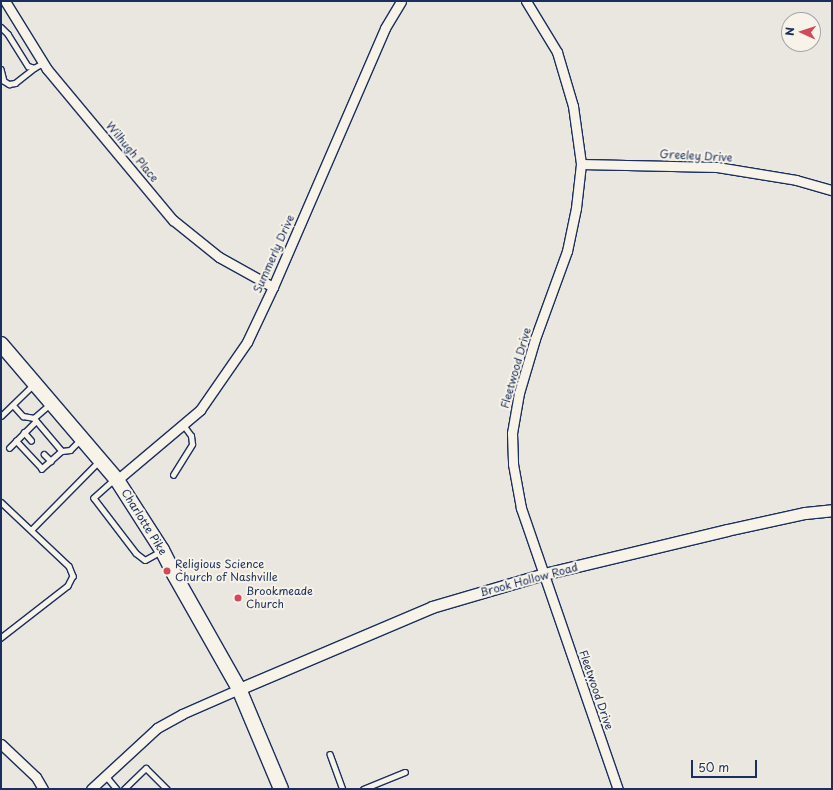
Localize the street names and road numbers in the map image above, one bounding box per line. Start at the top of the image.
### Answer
street label: Wilhugh Place [103,119,161,185]
street label: Greeley Drive [659,147,733,165]
street label: Summerly Drive [251,212,297,296]
street label: Fleetwood Drive [498,326,534,410]
street label: Charlotte Pike [118,487,170,557]
street label: Brook Hollow Road [479,561,579,599]
street label: Fleetwood Drive [576,648,616,732]

